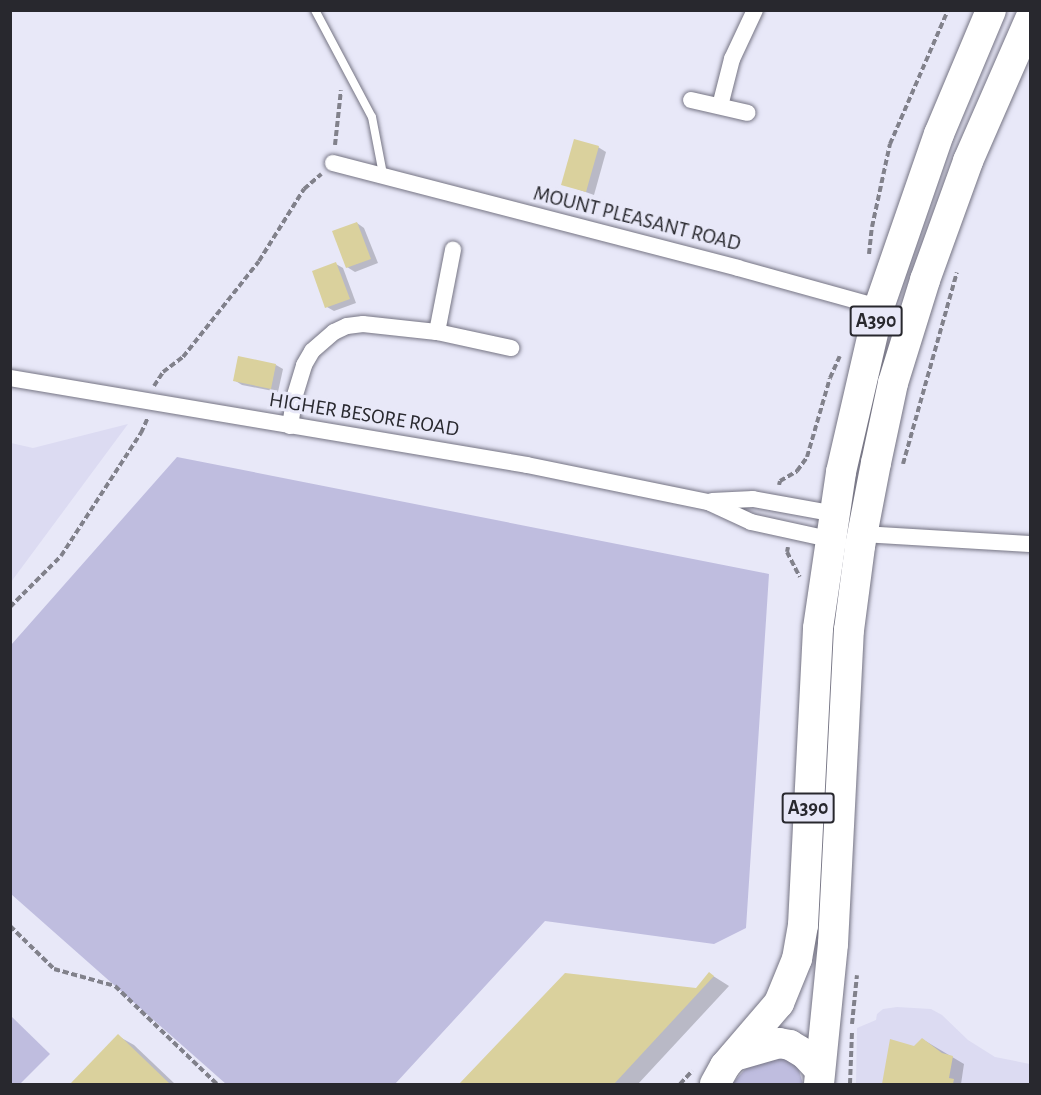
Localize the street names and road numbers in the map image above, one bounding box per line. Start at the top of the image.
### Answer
street label: MOUNT PLEASANT ROAD [531,181,743,257]
road number: A390 [849,304,903,338]
street label: HIGHER BESORE ROAD [267,388,461,442]
road number: A390 [781,791,835,825]

